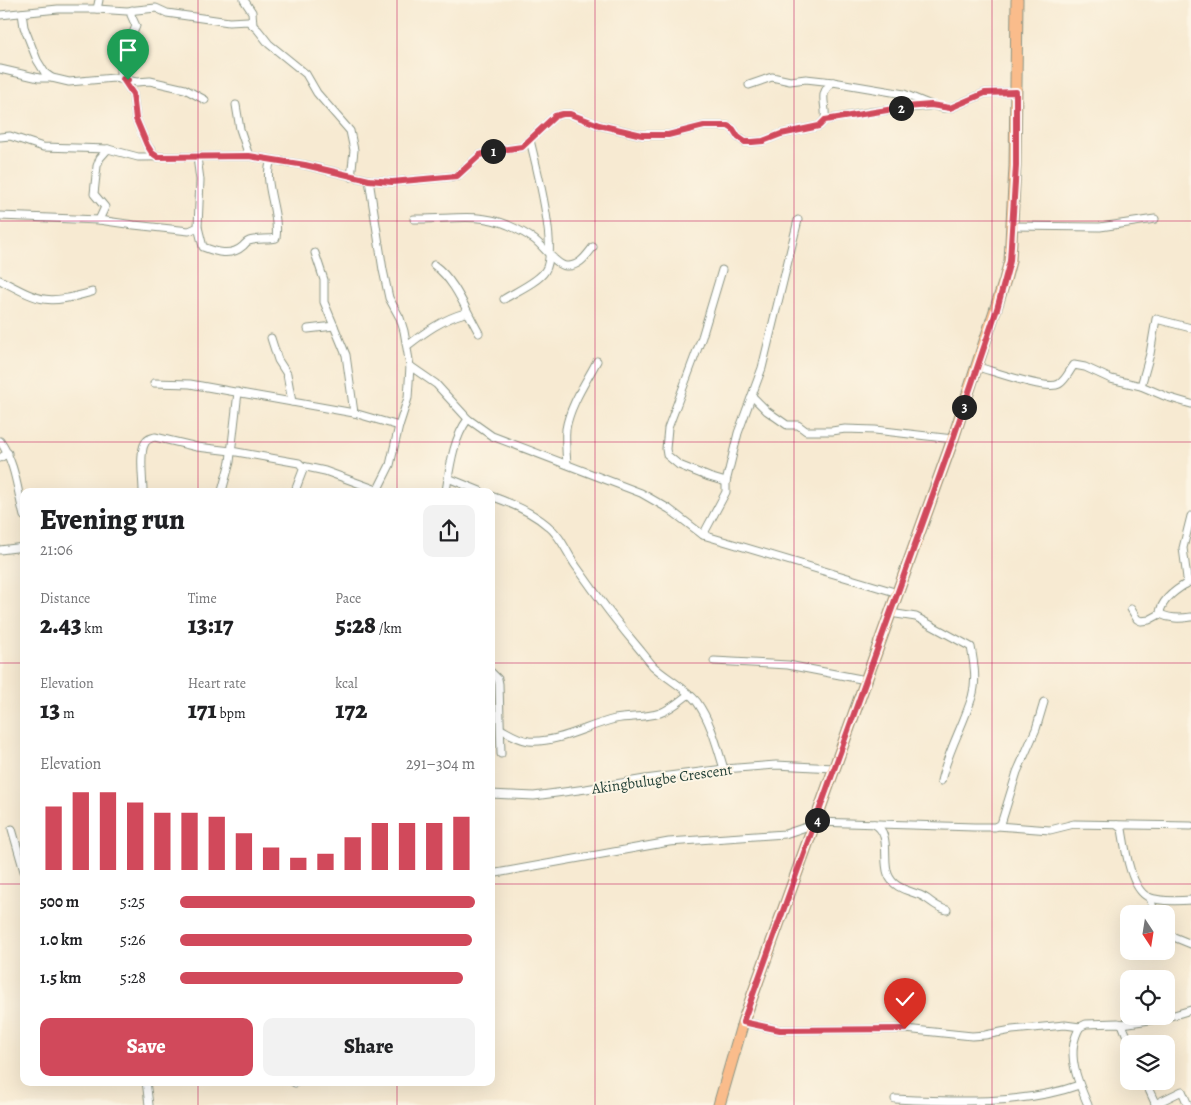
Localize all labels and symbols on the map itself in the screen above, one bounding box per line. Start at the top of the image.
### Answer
pin [107,29,149,80]
pin: 2 [888,96,914,120]
pin: 1 [480,138,506,164]
pin: 3 [952,394,976,420]
street label: Akingbulugbe Crescent [589,759,734,799]
pin: 4 [804,808,830,832]
north arrow [1120,905,1175,960]
pin [884,978,926,1029]

